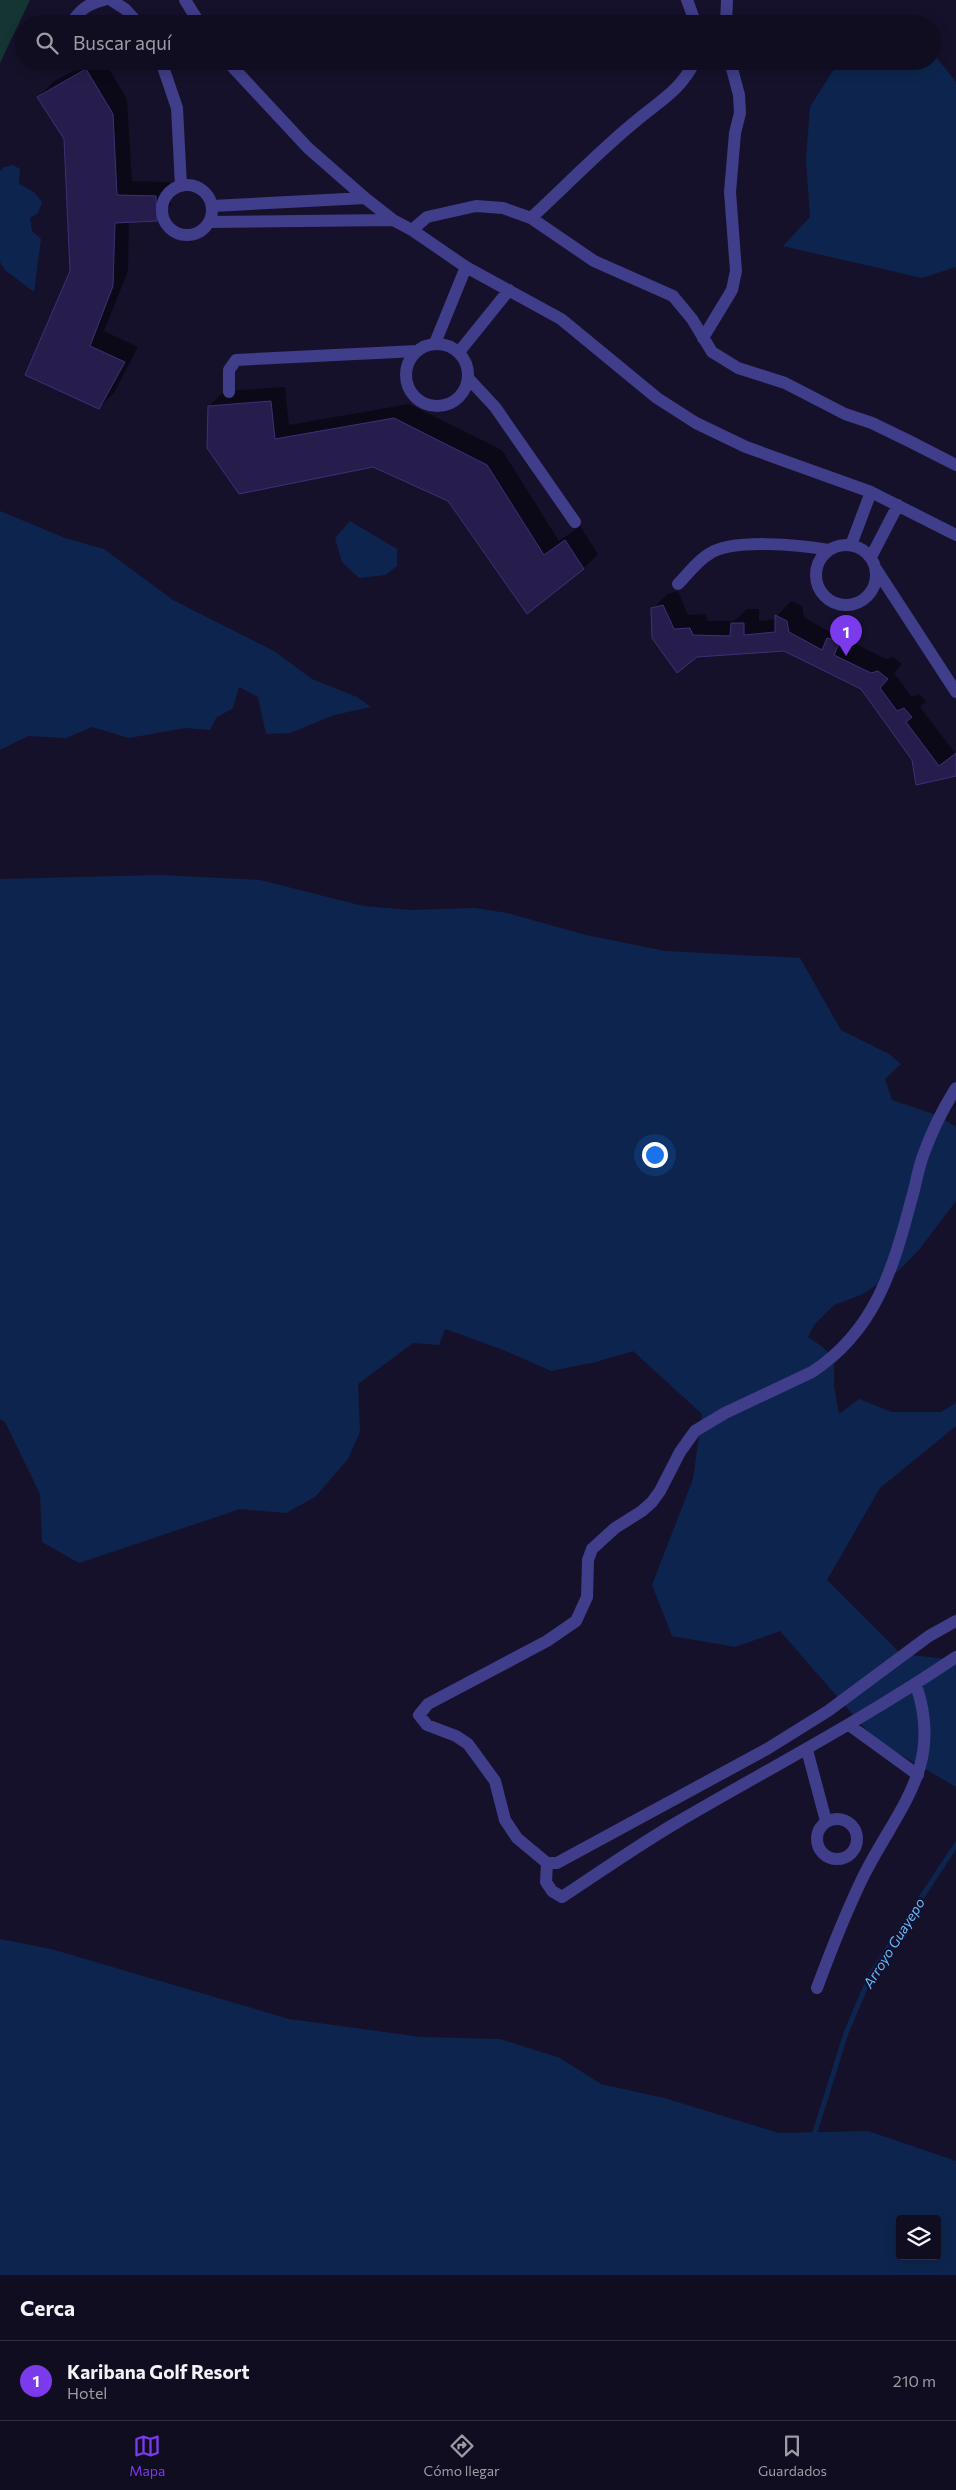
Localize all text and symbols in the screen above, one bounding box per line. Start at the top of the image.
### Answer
search box [15,15,941,70]
icon: search [33,29,61,57]
text: Buscar aquí [73,31,172,54]
pin: 1 [830,615,862,656]
your location [642,1142,668,1168]
water label: Arroyo Guayepo [859,1895,928,1992]
map controls [896,2215,941,2260]
button: layers [896,2215,941,2260]
text: Cerca [20,2295,75,2320]
text: Karibana Golf Resort [67,2360,250,2383]
text: 1 [32,2371,40,2390]
text: 210 m [893,2371,936,2390]
text: Hotel [67,2383,107,2402]
tab: Mapa [129,2432,165,2479]
tab: Cómo llegar [424,2432,500,2479]
tab: Guardados [758,2432,827,2479]

